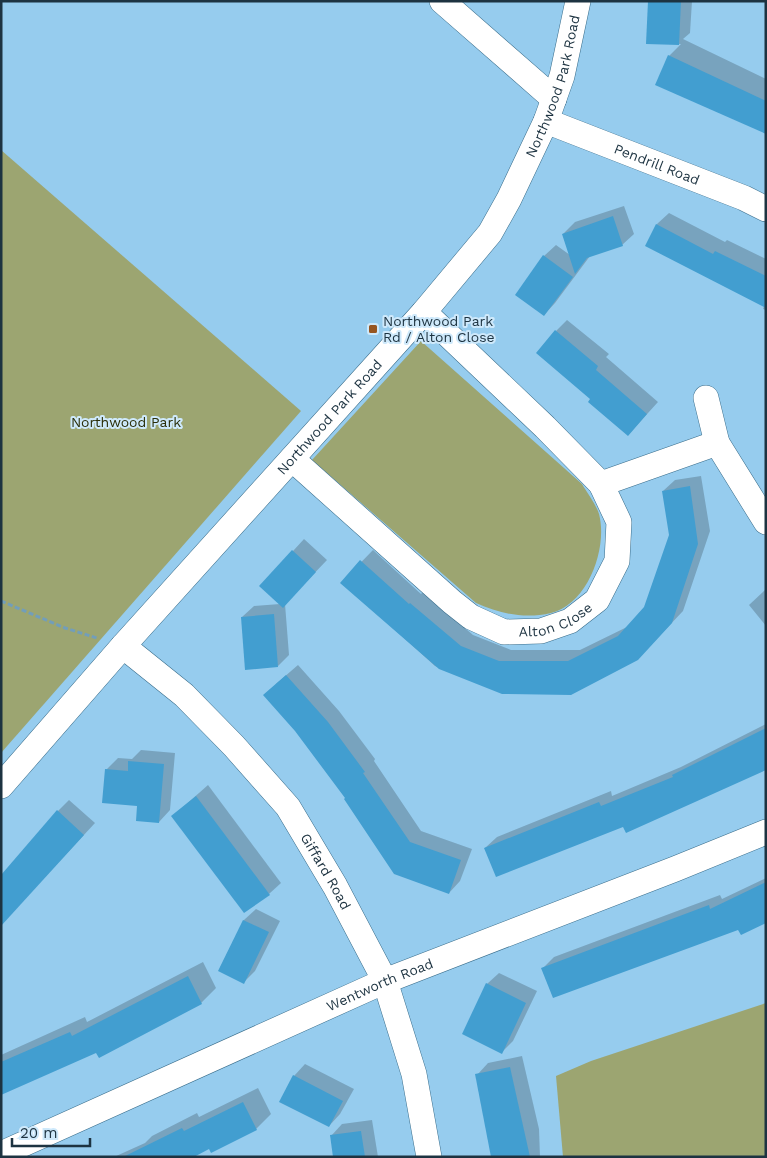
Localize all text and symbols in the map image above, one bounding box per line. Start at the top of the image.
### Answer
street label: Northwood Park Road [522,13,583,160]
street label: Pendrill Road [612,140,702,188]
place label: Northwood Park Rd / Alton Close [383,313,495,345]
marker: Northwood Park Rd / Alton Close [367,323,379,335]
street label: Northwood Park Road [274,356,385,478]
park label: Northwood Park [71,414,181,430]
street label: Alton Close [518,599,595,640]
street label: Giffard Road [298,830,354,913]
street label: Wentworth Road [324,955,435,1014]
scale bar [12,1116,90,1148]
text: 20 m [20,1124,58,1142]

